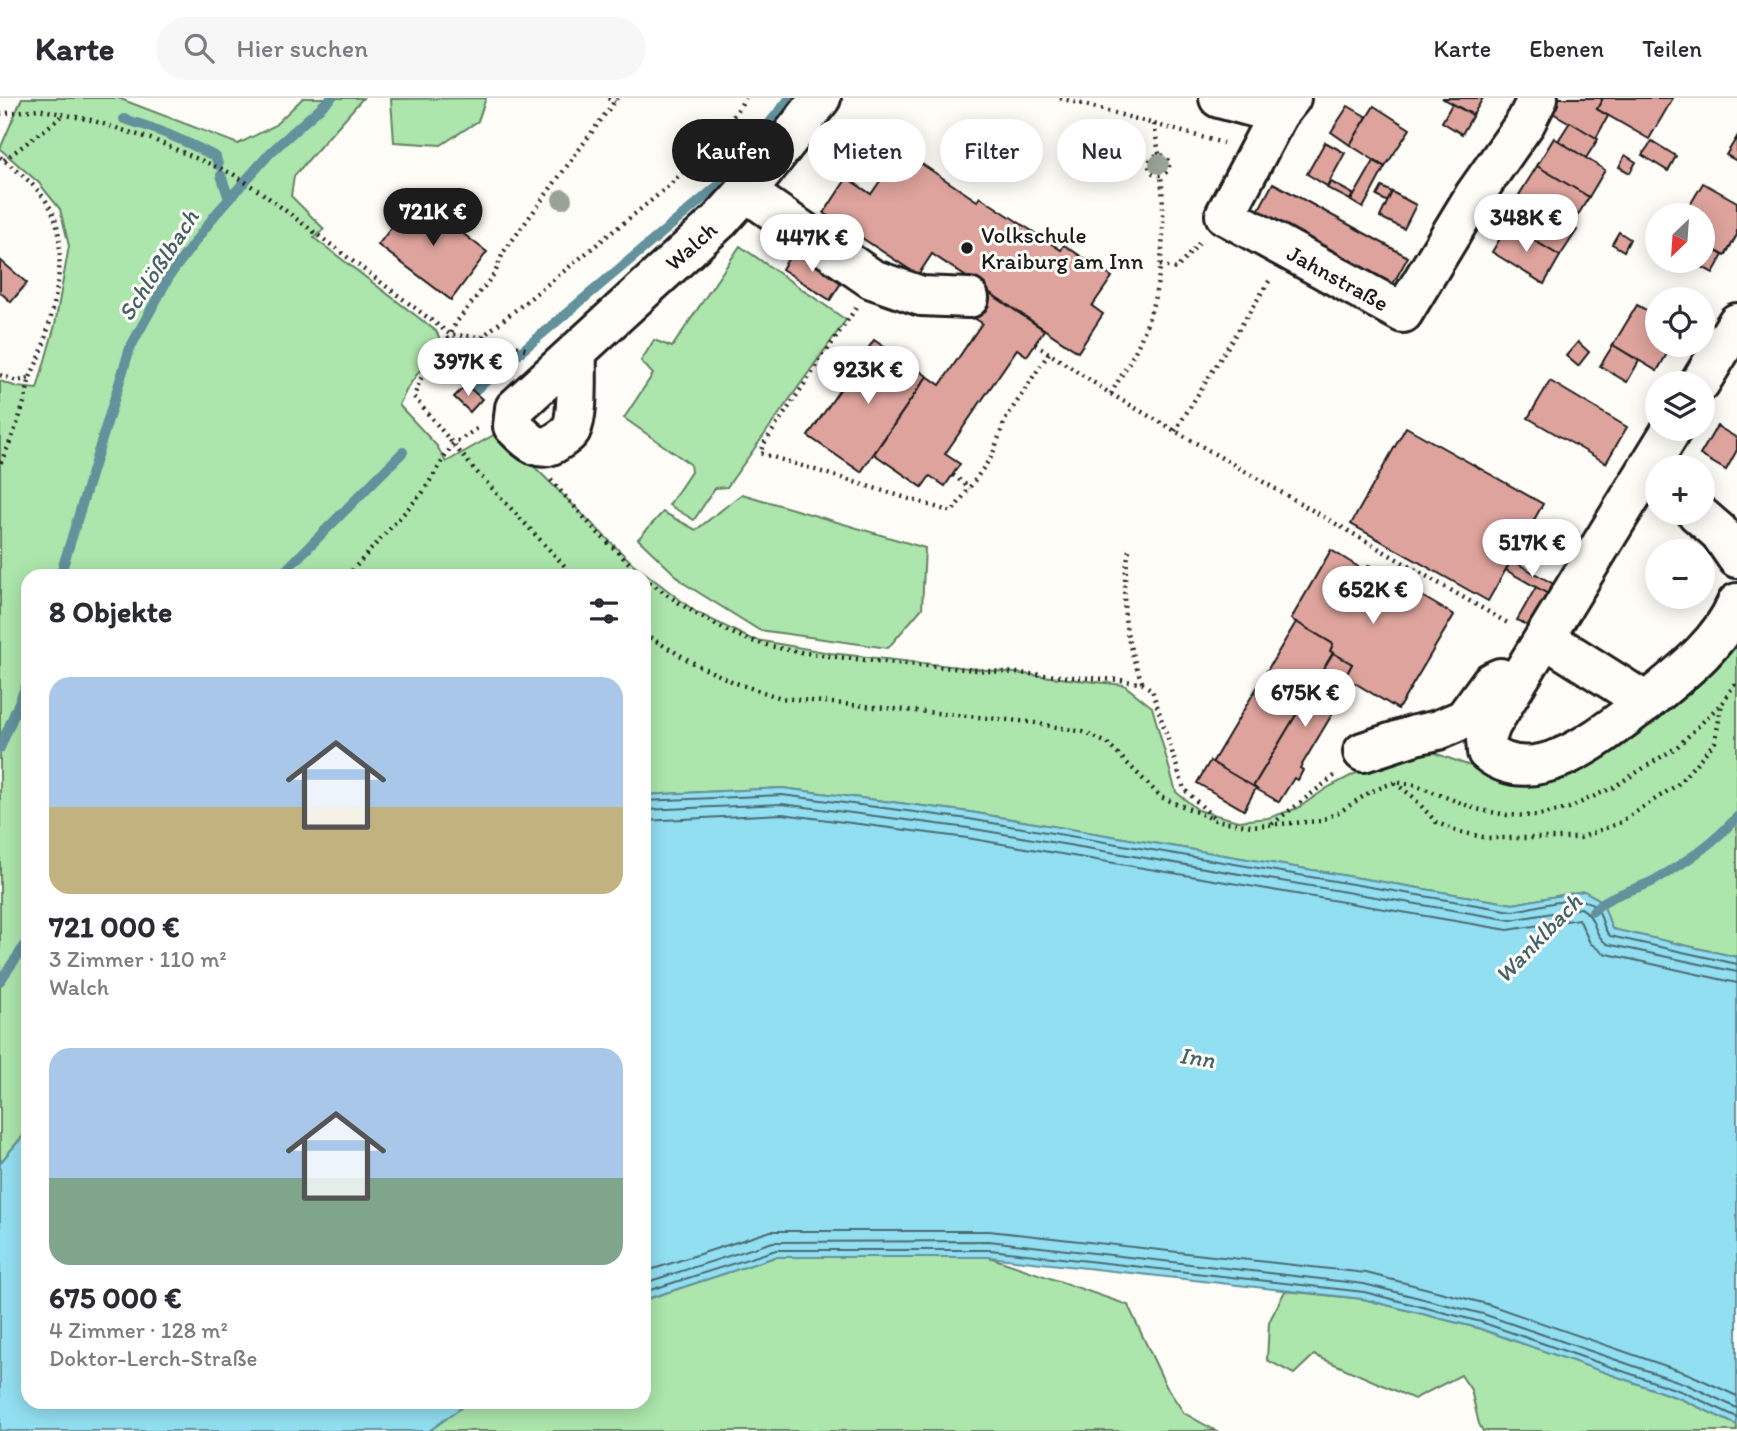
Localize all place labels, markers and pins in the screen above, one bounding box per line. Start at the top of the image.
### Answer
pin: 721K € [376,188,490,248]
pin: 348K € [1469,194,1583,254]
pin: 447K € [755,214,869,274]
place label: Volkschule Kraiburg am Inn [981,221,1144,275]
marker: Volkschule Kraiburg am Inn [959,240,975,256]
pin: 397K € [411,338,525,398]
pin: 923K € [811,346,925,406]
pin: 517K € [1475,519,1589,579]
pin: 652K € [1316,566,1430,626]
pin: 675K € [1248,670,1362,729]

